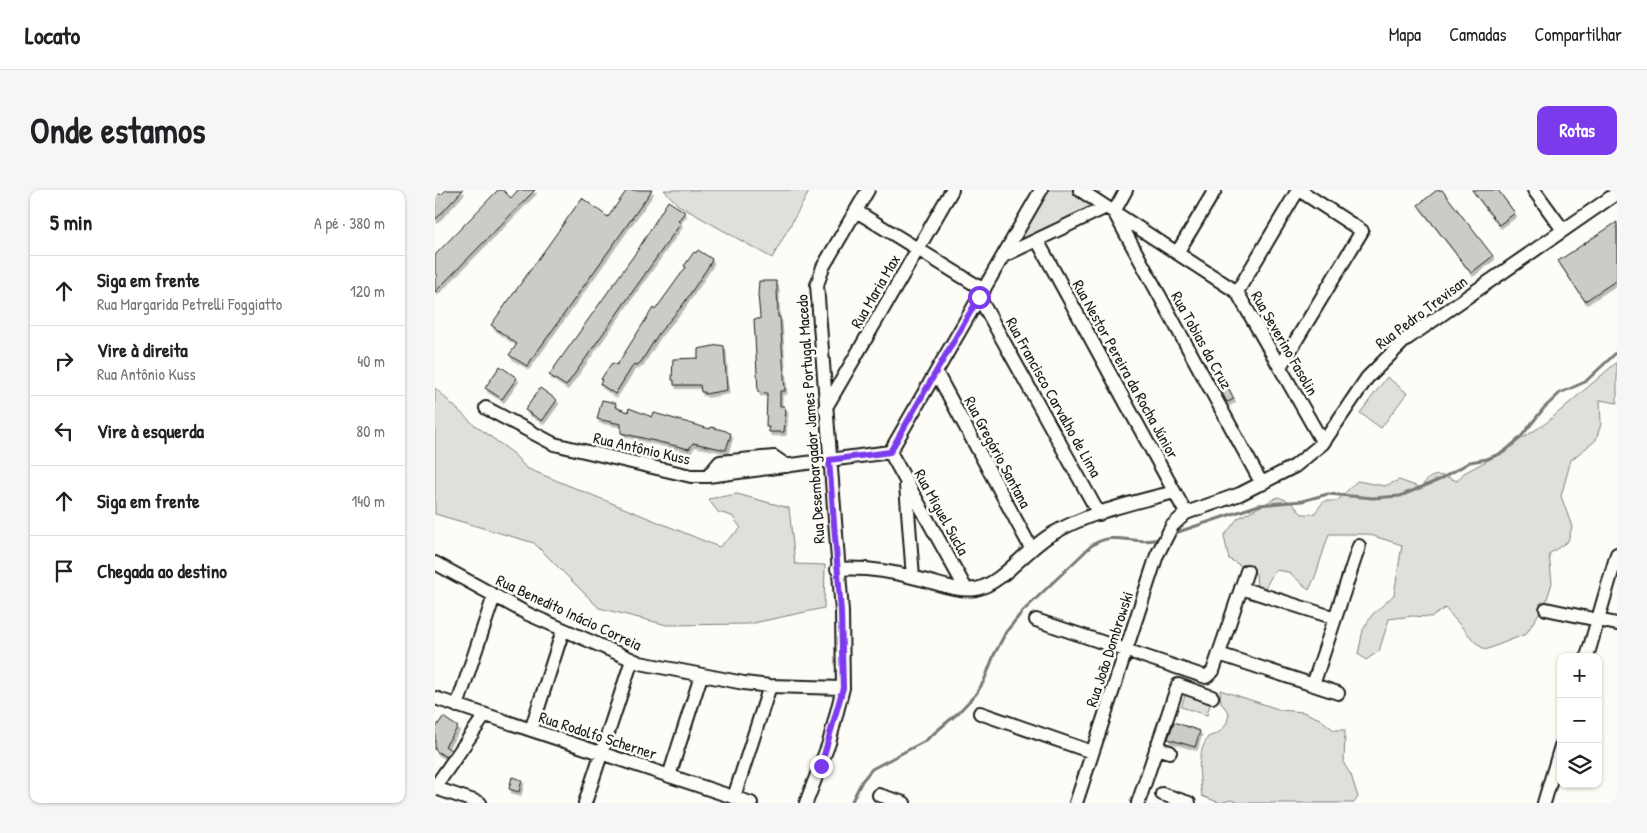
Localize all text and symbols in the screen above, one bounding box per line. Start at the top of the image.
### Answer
text: Locato [25,19,80,51]
text: Mapa [1389,22,1421,47]
text: Camadas [1449,22,1506,47]
text: Compartilhar [1534,22,1622,47]
button: Rotas [1537,106,1617,155]
text: Onde estamos [30,107,205,154]
text: 5 min [50,208,92,237]
text: A pé · 380 m [314,212,385,234]
street label: Rua Maria Max [845,250,905,332]
text: Siga em frente [97,267,200,293]
street label: Rua Pedro Trevisan [1371,270,1471,354]
street label: Rua Nestor Pereira da Rocha Júnior [1068,276,1184,462]
icon: ahead [50,277,78,305]
text: 120 m [350,280,385,302]
route start [968,286,991,309]
street label: Rua Tobias da Cruz [1166,287,1238,393]
street label: Rua Severino Fasolin [1246,287,1324,399]
text: Rua Margarida Petrelli Foggiatto [97,293,282,315]
street label: Rua Desembargador James Portugal Macedo [790,293,830,544]
street label: Rua Francisco Carvalho de Lima [1001,313,1107,481]
text: Vire à direita [97,337,188,363]
icon: right [50,347,78,375]
text: 40 m [357,350,385,372]
text: Rua Antônio Kuss [97,363,196,385]
street label: Rua Gregório Santana [959,392,1037,512]
icon: left [50,417,78,445]
text: Vire à esquerda [97,418,204,444]
text: 80 m [356,420,385,442]
street label: Rua Antônio Kuss [591,426,693,470]
street label: Rua Miguel Sucla [909,465,975,559]
icon: ahead [50,487,78,515]
text: Siga em frente [97,488,200,514]
text: 140 m [351,490,385,512]
icon: arrive [50,557,78,585]
text: Chegada ao destino [97,558,227,584]
street label: Rua Benedito Inácio Correia [493,569,645,655]
street label: Rua João Dombrowski [1080,588,1138,710]
map controls [1557,653,1602,788]
button: + [1557,653,1602,698]
button: − [1557,698,1602,743]
street label: Rua Rodolfo Scherner [536,706,660,764]
button: layers [1557,743,1602,788]
route end [810,755,833,778]

